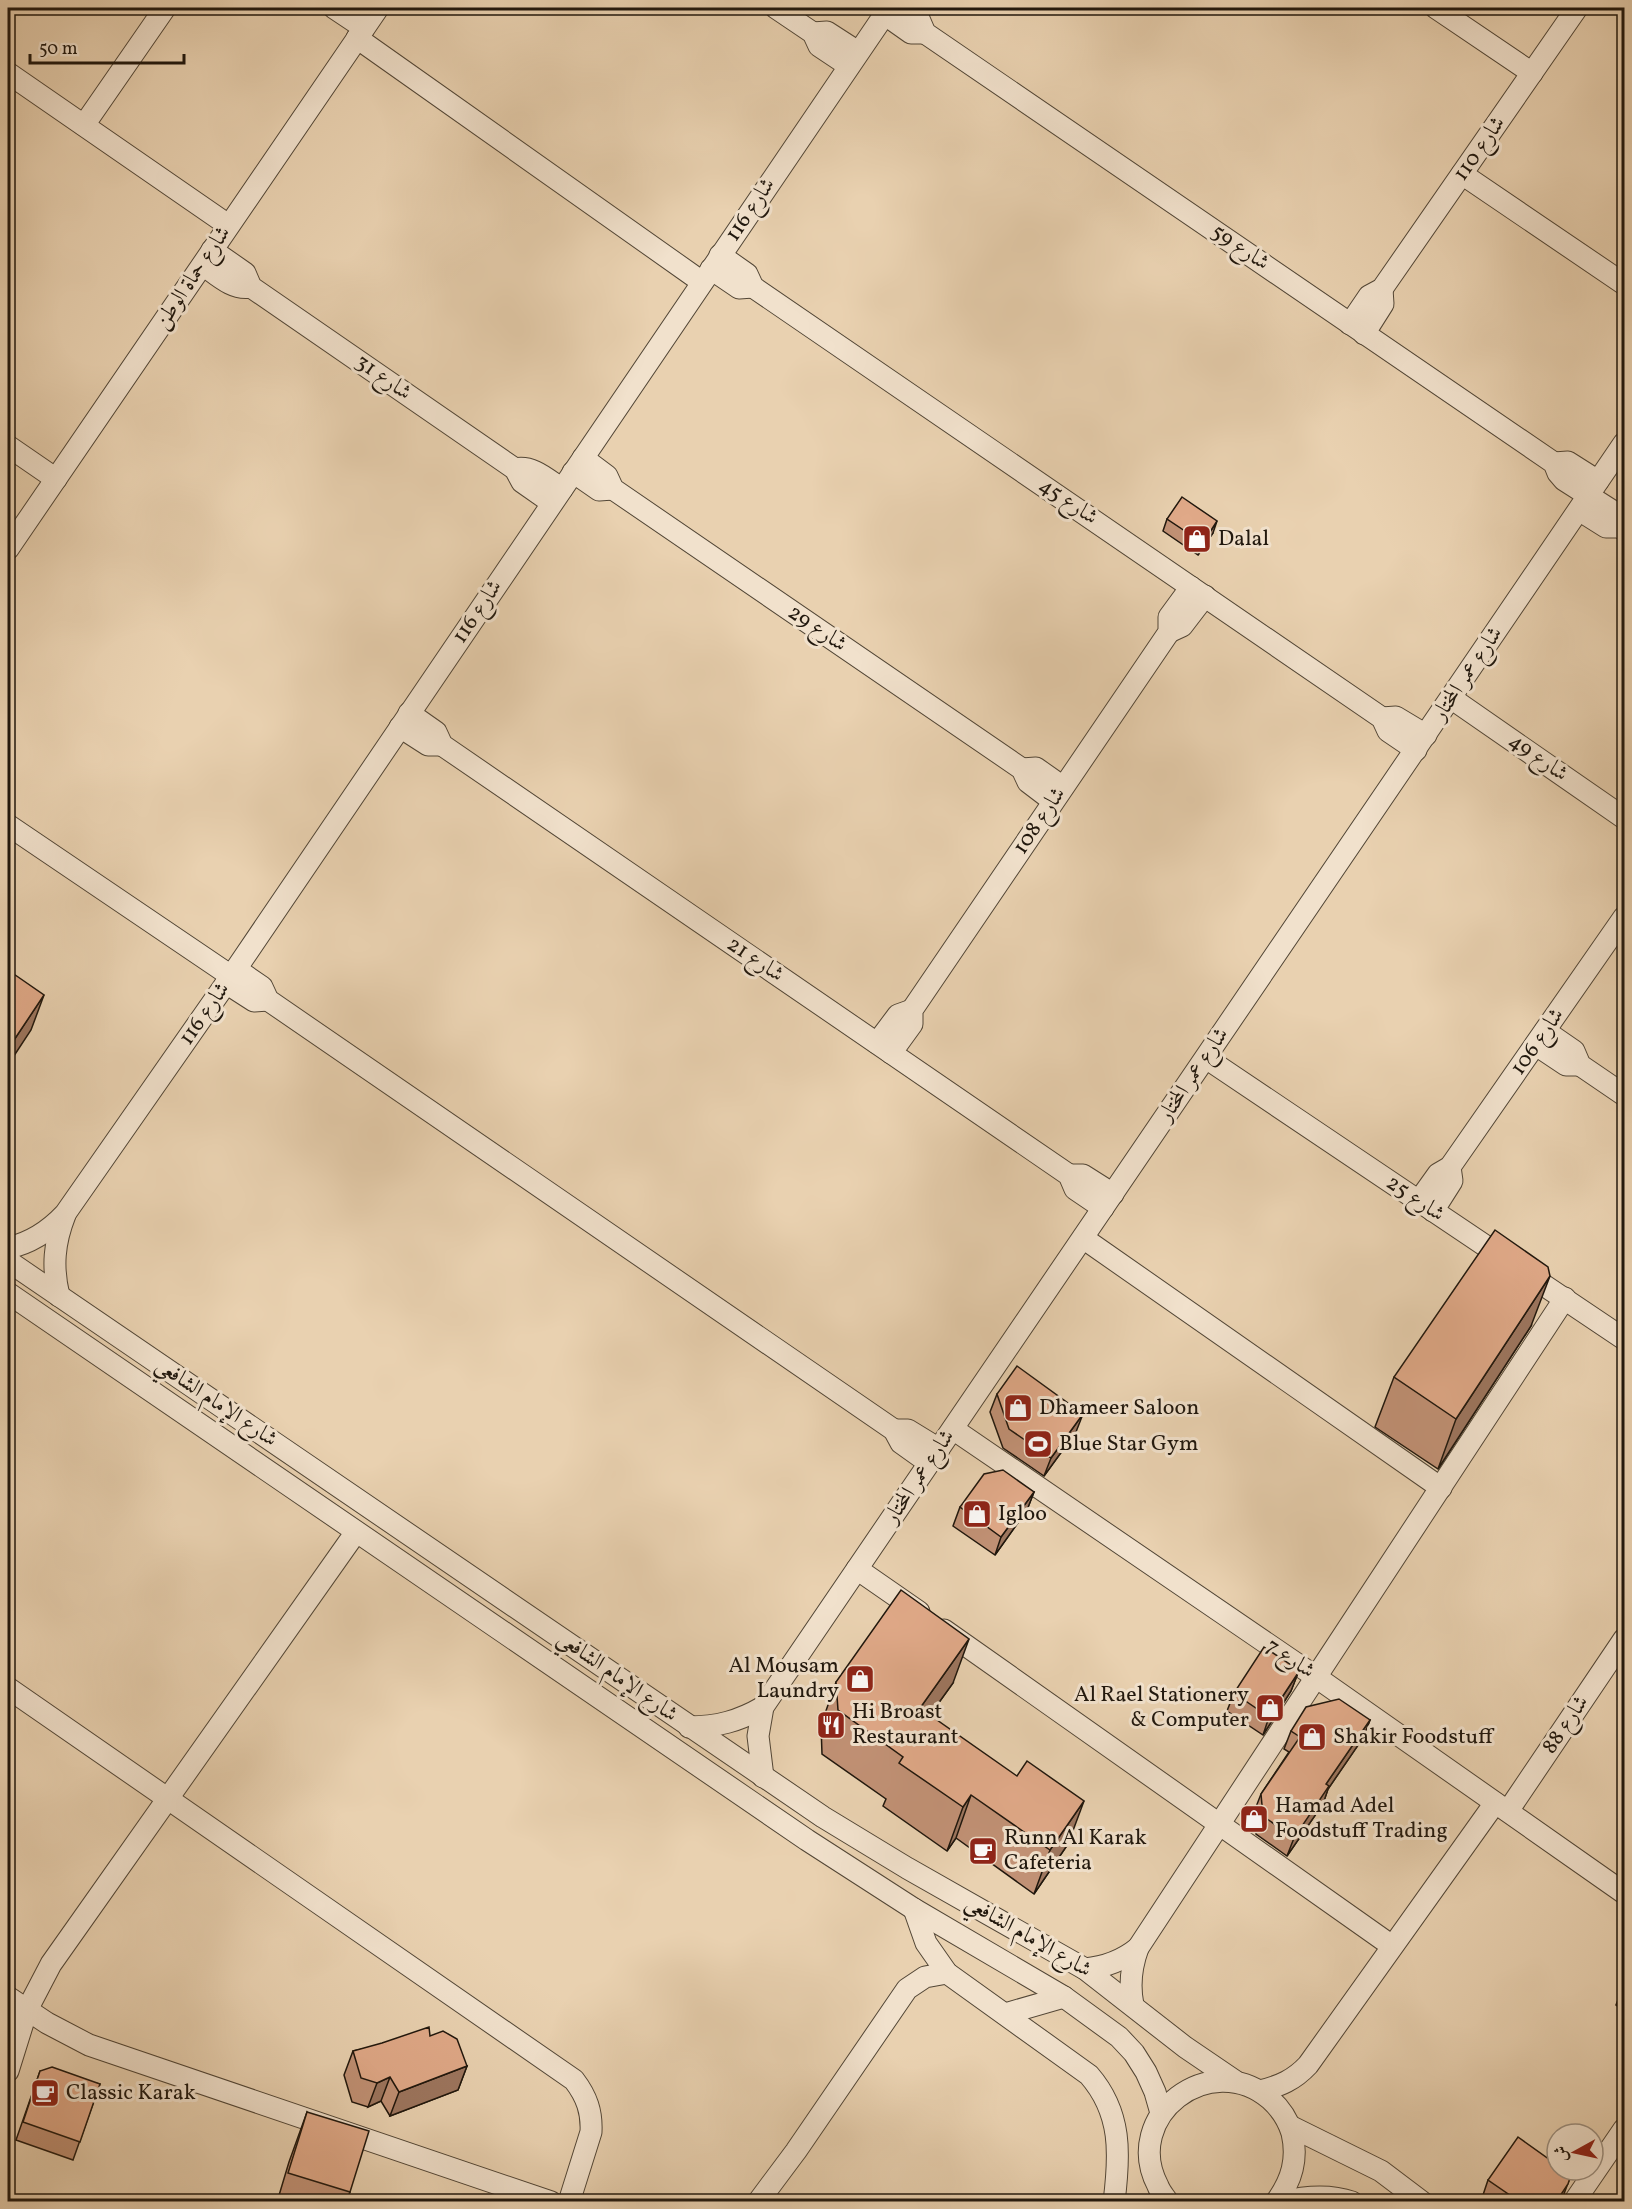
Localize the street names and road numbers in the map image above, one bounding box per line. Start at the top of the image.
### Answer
street label: شارع 110 [1446,110,1514,188]
street label: شارع 116 [718,172,784,249]
street label: شارع 59 [1204,217,1275,280]
street label: شارع حماة الوطن [147,220,240,336]
street label: شارع 31 [348,347,417,409]
street label: شارع 45 [1032,471,1104,534]
street label: شارع 116 [445,574,511,651]
street label: شارع 29 [781,598,853,661]
street label: شارع عمر المختار [1424,621,1512,730]
street label: شارع 49 [1501,726,1574,791]
street label: شارع 108 [1006,781,1075,862]
street label: شارع 21 [720,930,790,991]
street label: شارع 116 [172,976,239,1052]
street label: شارع 106 [1504,1002,1573,1083]
street label: شارع عمر المختار [1150,1022,1238,1131]
street label: شارع 25 [1379,1168,1451,1231]
street label: شارع الإمام الشافعي [147,1351,283,1458]
street label: شارع عمر المختار [876,1424,964,1533]
street label: شارع الإمام الشافعي [548,1624,684,1733]
street label: شارع 7 [1259,1631,1321,1688]
street label: شارع 88 [1535,1689,1598,1761]
street label: شارع الإمام الشافعي [957,1888,1097,1988]

